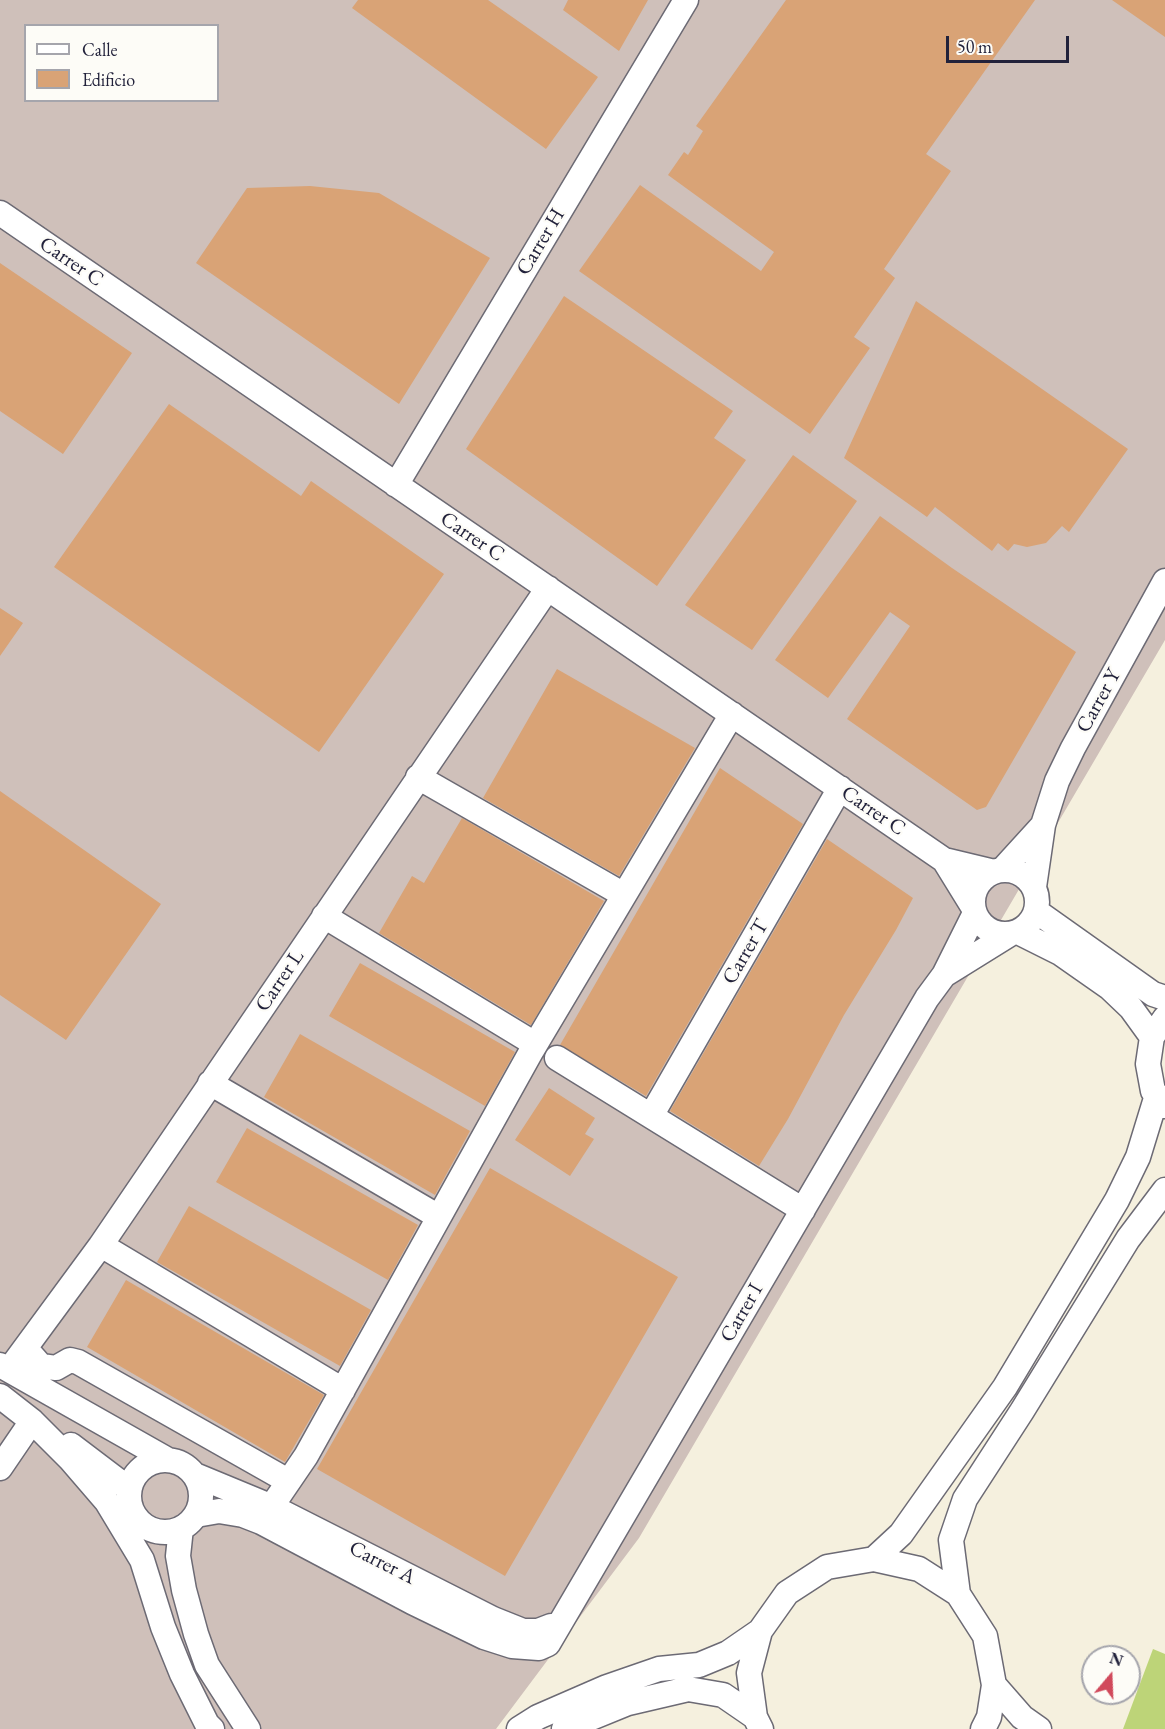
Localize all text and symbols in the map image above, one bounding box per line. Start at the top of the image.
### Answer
legend [24,24,219,102]
scale bar [949,24,1072,62]
text: 50 m [957,35,992,58]
text: Calle [82,38,118,61]
text: Edificio [82,68,135,91]
street label: Carrer H [511,204,571,280]
street label: Carrer C [34,232,108,292]
street label: Carrer C [435,507,509,567]
street label: Carrer Y [1071,665,1127,737]
street label: Carrer C [836,781,910,841]
street label: Carrer T [717,915,775,989]
street label: Carrer L [250,945,310,1017]
street label: Carrer I [715,1279,769,1347]
street label: Carrer A [345,1536,419,1590]
north arrow [1081,1645,1141,1705]
text: N [1107,1647,1126,1671]

